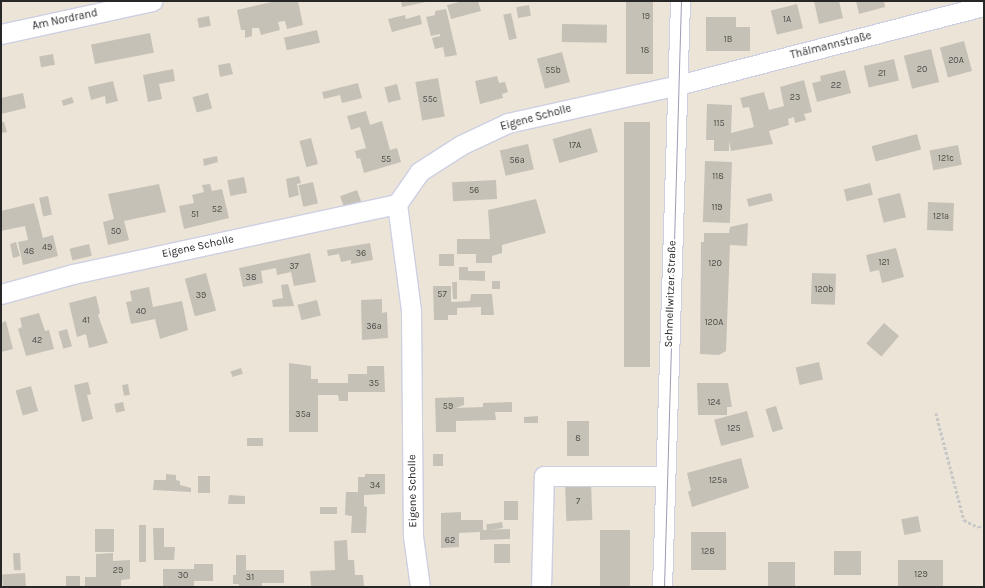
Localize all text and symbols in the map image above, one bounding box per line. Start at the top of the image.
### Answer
street label: Am Nordrand [31,7,99,33]
house number: 19 [642,11,650,21]
house number: 1A [783,14,791,24]
street label: Thälmannstraße [789,30,873,62]
house number: 1B [724,34,732,44]
house number: 18 [641,45,649,55]
house number: 20A [948,55,964,65]
house number: 20 [917,64,927,74]
house number: 55b [545,65,561,75]
house number: 21 [878,68,886,78]
house number: 22 [831,80,841,90]
house number: 23 [790,92,800,102]
house number: 55c [423,94,437,104]
street label: Eigene Scholle [499,102,573,134]
house number: 115 [713,118,725,128]
house number: 17A [569,140,581,150]
house number: 121c [938,153,954,163]
house number: 55 [381,154,391,164]
house number: 56a [509,155,525,165]
house number: 118 [712,171,724,181]
house number: 56 [469,185,479,195]
house number: 119 [711,202,723,212]
house number: 52 [212,204,222,214]
house number: 51 [191,209,199,219]
house number: 121a [933,211,949,221]
house number: 50 [111,226,121,236]
street label: Eigene Scholle [161,233,235,261]
street label: Schmellwitzer Straße [663,240,679,348]
house number: 49 [42,242,52,252]
house number: 48 [24,246,34,256]
house number: 36 [356,248,366,258]
house number: 121 [878,257,890,267]
house number: 120 [708,258,722,268]
house number: 37 [289,261,299,271]
house number: 38 [246,272,256,282]
house number: 120b [815,284,833,294]
house number: 57 [437,289,447,299]
house number: 39 [196,290,206,300]
house number: 40 [136,306,146,316]
house number: 41 [82,315,90,325]
house number: 120A [705,317,723,327]
house number: 36a [366,321,382,331]
house number: 42 [32,335,42,345]
house number: 35 [369,378,379,388]
house number: 124 [707,397,721,407]
house number: 59 [443,401,453,411]
house number: 35a [295,409,311,419]
house number: 125 [727,423,741,433]
house number: 8 [575,433,581,443]
street label: Eigene Scholle [406,454,420,528]
house number: 125a [709,475,727,485]
house number: 34 [370,480,380,490]
house number: 7 [576,496,580,506]
house number: 62 [445,535,455,545]
house number: 128 [701,546,715,556]
house number: 29 [113,565,123,575]
house number: 129 [914,569,928,579]
house number: 30 [178,570,188,580]
house number: 31 [246,572,254,582]

